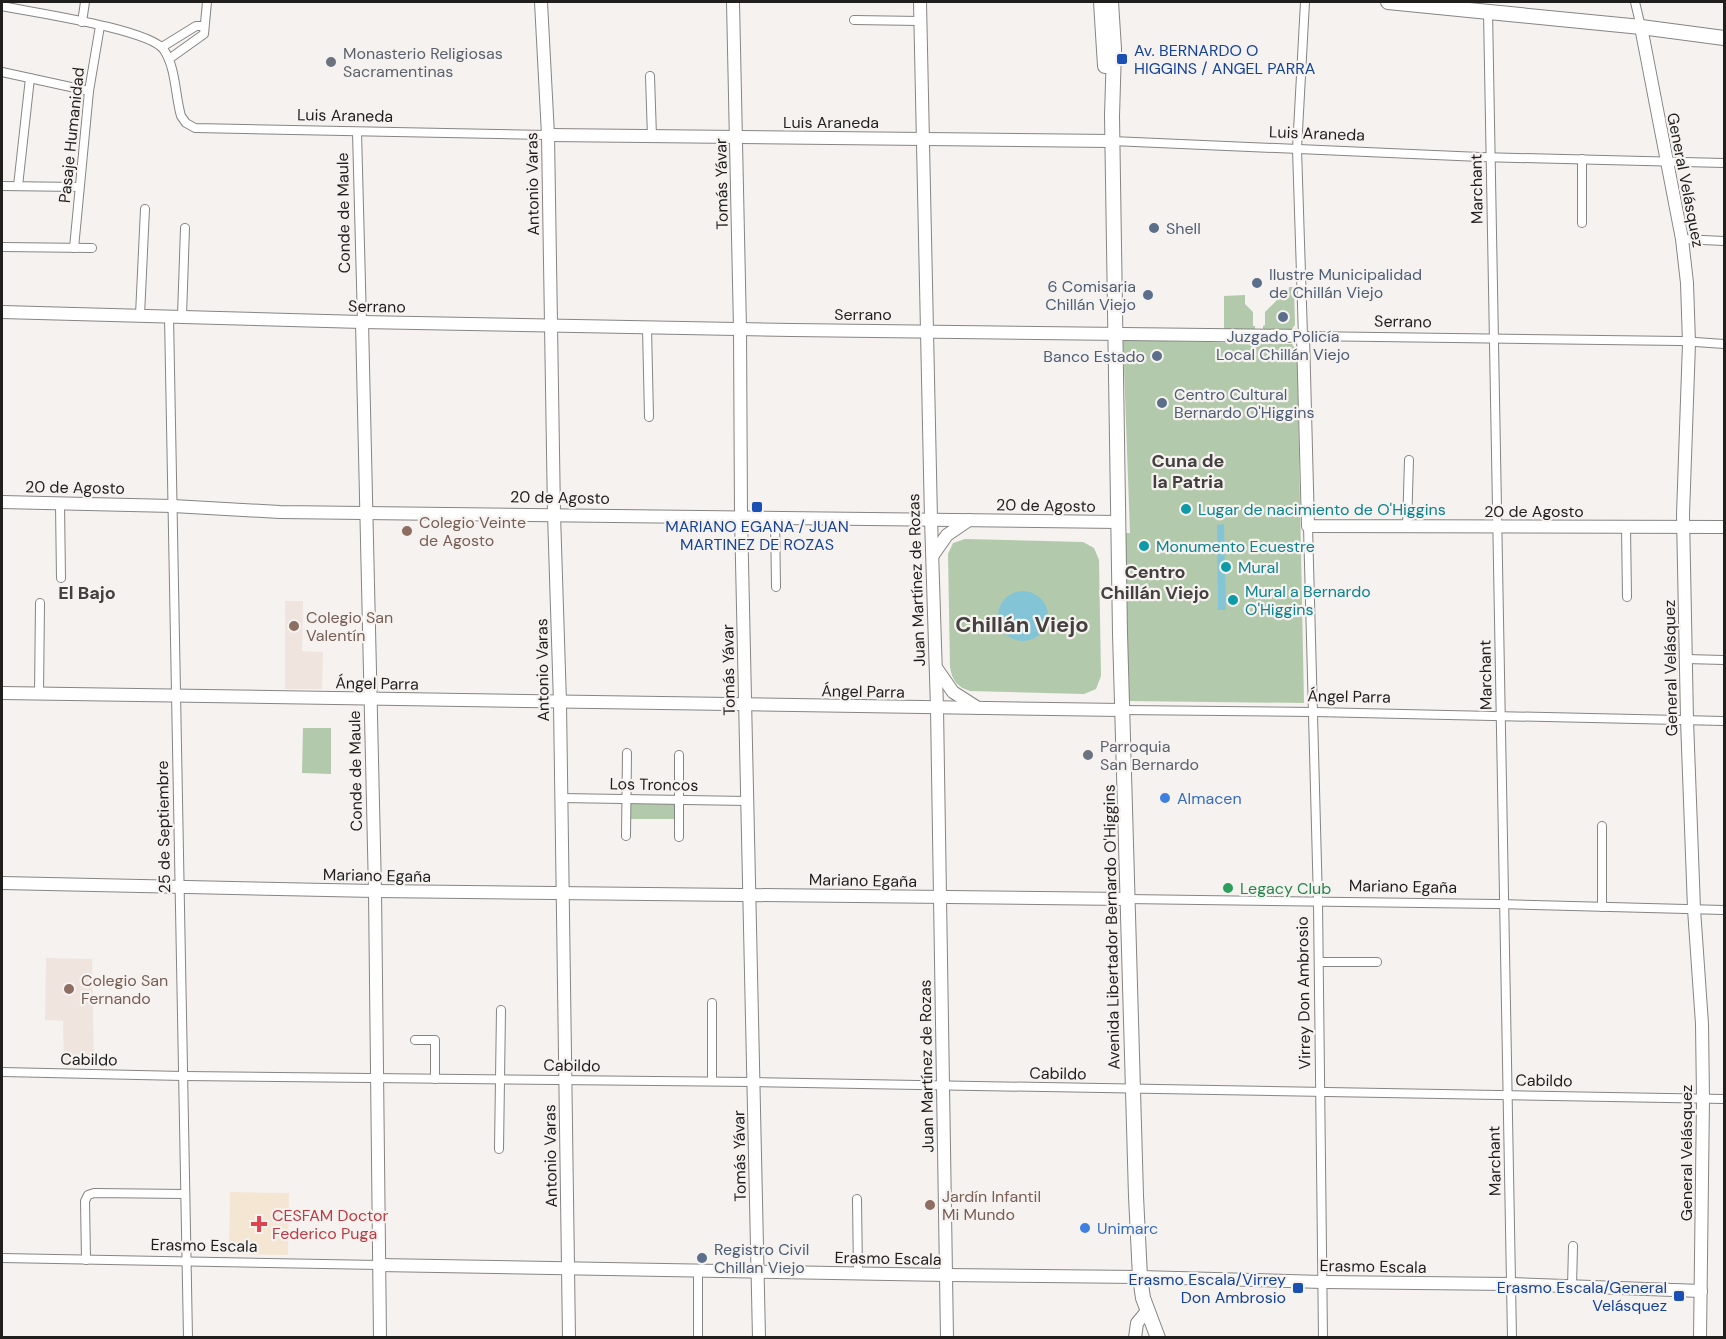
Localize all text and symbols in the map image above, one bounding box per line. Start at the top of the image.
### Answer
place label: Av. BERNARDO O HIGGINS / ANGEL PARRA [1134,40,1316,79]
place label: Monasterio Religiosas Sacramentinas [343,43,503,82]
marker: Av. BERNARDO O HIGGINS / ANGEL PARRA [1115,52,1129,66]
marker: Monasterio Religiosas Sacramentinas [324,55,338,69]
street label: Pasaje Humanidad [54,66,89,204]
street label: Luis Araneda [297,104,393,127]
street label: General Velásquez [1662,111,1709,249]
street label: Luis Araneda [783,112,879,133]
street label: Luis Araneda [1269,121,1365,146]
street label: Antonio Varas [521,132,544,236]
street label: Tomás Yávar [710,138,733,230]
street label: Conde de Maule [332,152,355,274]
street label: Marchant [1465,154,1488,224]
place label: Shell [1166,218,1201,239]
marker: Shell [1147,221,1161,235]
place label: Ilustre Municipalidad de Chillán Viejo [1269,264,1422,303]
place label: 6 Comisaria Chillán Viejo [1045,276,1136,315]
marker: Ilustre Municipalidad de Chillán Viejo [1250,276,1264,290]
marker: 6 Comisaria Chillán Viejo [1141,288,1155,302]
street label: Serrano [348,295,406,318]
street label: Serrano [834,304,892,325]
marker: Juzgado Policía Local Chillán Viejo [1276,310,1290,324]
street label: Serrano [1374,310,1432,333]
place label: Juzgado Policía Local Chillán Viejo [1216,326,1350,365]
place label: Banco Estado [1043,346,1145,367]
marker: Banco Estado [1150,349,1164,363]
place label: Centro Cultural Bernardo O'Higgins [1174,384,1315,423]
marker: Centro Cultural Bernardo O'Higgins [1155,396,1169,410]
district label: Cuna de la Patria [1152,449,1225,494]
street label: 20 de Agosto [25,476,125,499]
street label: 20 de Agosto [510,486,610,509]
street label: Juan Martínez de Rozas [903,493,930,667]
street label: 20 de Agosto [996,494,1096,517]
place label: Lugar de nacimiento de O'Higgins [1198,499,1446,520]
marker: MARIANO EGANA / JUAN MARTINEZ DE ROZAS [750,500,764,514]
street label: 20 de Agosto [1484,501,1584,522]
marker: Lugar de nacimiento de O'Higgins [1179,502,1193,516]
place label: Colegio Veinte de Agosto [419,512,526,551]
place label: MARIANO EGANA / JUAN MARTINEZ DE ROZAS [665,516,849,555]
marker: Colegio Veinte de Agosto [400,524,414,538]
place label: Monumento Ecuestre [1156,536,1315,557]
marker: Monumento Ecuestre [1137,539,1151,553]
place label: Mural [1238,557,1279,578]
district label: Centro Chillán Viejo [1100,560,1210,605]
marker: Mural [1219,560,1233,574]
district label: El Bajo [58,581,116,605]
place label: Mural a Bernardo O'Higgins [1245,581,1371,620]
marker: Mural a Bernardo O'Higgins [1226,593,1240,607]
street label: General Velásquez [1659,600,1682,736]
place label: Colegio San Valentín [306,607,393,646]
district label: Chillán Viejo [955,610,1089,639]
street label: Antonio Varas [531,618,554,722]
marker: Colegio San Valentín [287,619,301,633]
street label: Tomás Yávar [717,624,740,716]
street label: Marchant [1474,640,1497,710]
street label: Ángel Parra [335,672,419,695]
street label: Ángel Parra [821,680,905,703]
street label: Ángel Parra [1307,685,1391,708]
street label: Conde de Maule [344,710,367,832]
place label: Parroquia San Bernardo [1100,736,1199,775]
marker: Parroquia San Bernardo [1081,748,1095,762]
street label: 25 de Septiembre [152,760,175,894]
street label: Los Troncos [609,773,699,796]
street label: Avenida Libertador Bernardo O'Higgins [1099,784,1124,1070]
place label: Almacen [1177,788,1242,809]
marker: Almacen [1158,791,1172,805]
street label: Mariano Egaña [323,864,431,887]
street label: Mariano Egaña [809,869,917,892]
street label: Mariano Egaña [1349,875,1457,898]
place label: Legacy Club [1240,878,1331,899]
marker: Legacy Club [1221,881,1235,895]
street label: Virrey Don Ambrosio [1292,916,1315,1070]
place label: Colegio San Fernando [81,970,168,1009]
street label: Juan Martínez de Rozas [914,979,939,1153]
marker: Colegio San Fernando [62,982,76,996]
street label: Cabildo [60,1049,118,1070]
street label: Cabildo [543,1055,601,1076]
street label: Cabildo [1029,1063,1087,1084]
street label: Cabildo [1515,1070,1573,1091]
street label: General Velásquez [1676,1085,1697,1221]
street label: Antonio Varas [539,1104,562,1208]
street label: Tomás Yávar [728,1110,751,1202]
street label: Marchant [1483,1126,1506,1196]
place label: Jardín Infantil Mi Mundo [942,1186,1041,1225]
marker: Jardín Infantil Mi Mundo [923,1198,937,1212]
place label: CESFAM Doctor Federico Puga [272,1205,389,1244]
marker: CESFAM Doctor Federico Puga [250,1215,268,1233]
place label: Unimarc [1097,1218,1158,1239]
marker: Unimarc [1078,1221,1092,1235]
street label: Erasmo Escala [150,1234,258,1257]
place label: Registro Civil Chillan Viejo [714,1239,809,1278]
street label: Erasmo Escala [834,1247,942,1270]
marker: Registro Civil Chillan Viejo [695,1251,709,1265]
street label: Erasmo Escala [1319,1255,1427,1278]
place label: Erasmo Escala/Virrey Don Ambrosio [1129,1269,1286,1308]
place label: Erasmo Escala/General Velásquez [1497,1277,1667,1316]
marker: Erasmo Escala/Virrey Don Ambrosio [1291,1281,1305,1295]
marker: Erasmo Escala/General Velásquez [1672,1289,1686,1303]

